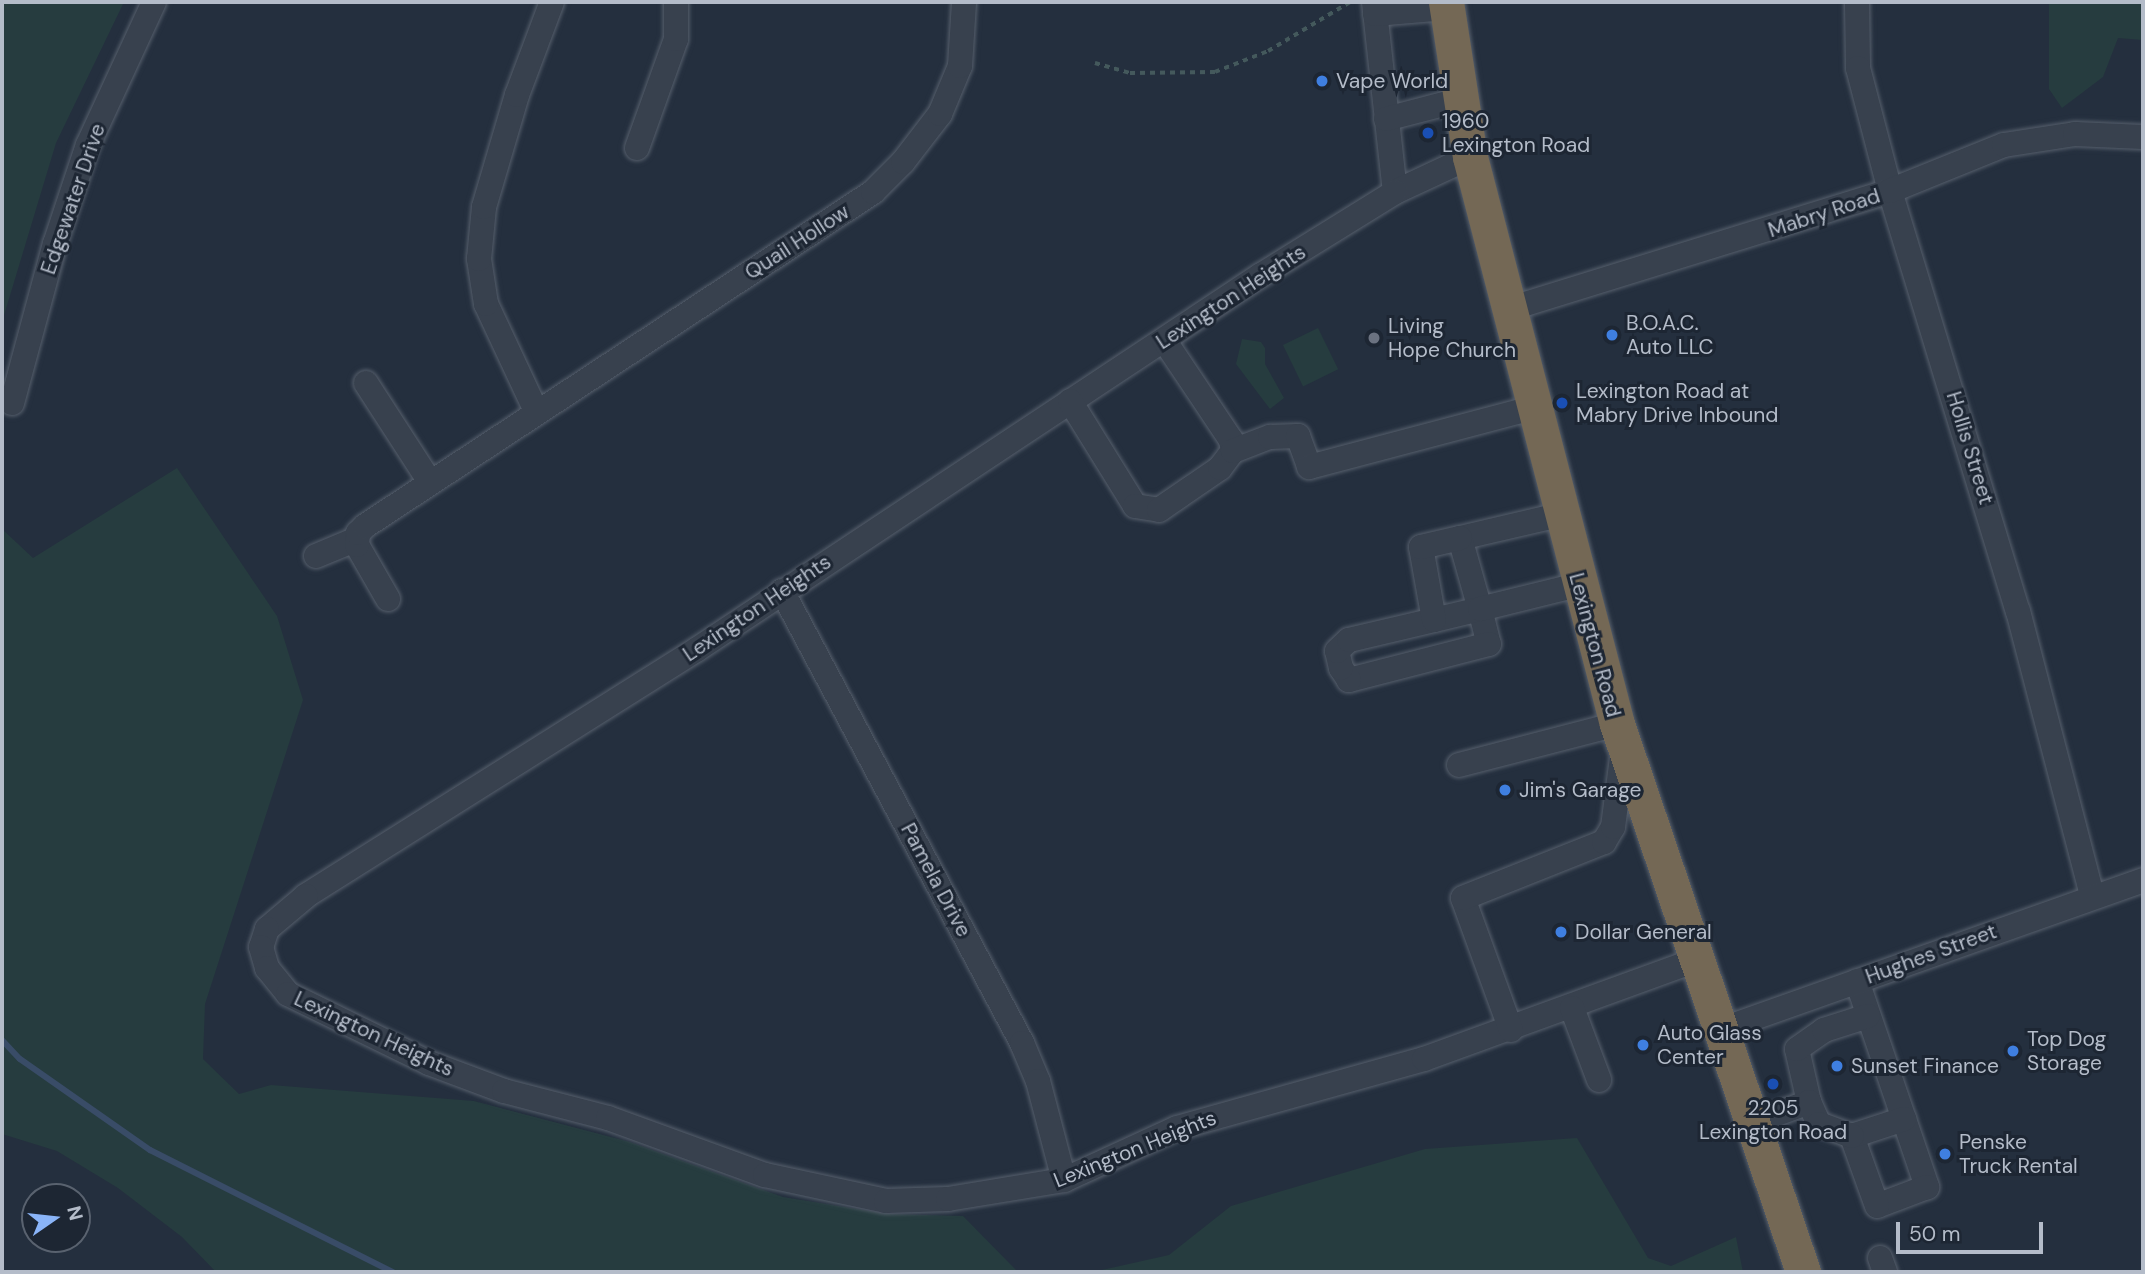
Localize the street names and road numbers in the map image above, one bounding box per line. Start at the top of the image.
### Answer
street label: Edgewater Drive [35,120,111,278]
street label: Mabry Road [1765,183,1883,243]
street label: Quail Hollow [740,199,854,285]
street label: Lexington Heights [1152,239,1310,355]
street label: Hollis Street [1941,388,1999,508]
street label: Lexington Heights [678,549,836,667]
street label: Lexington Road [1564,570,1626,720]
street label: Pamela Drive [895,819,977,941]
street label: Hughes Street [1862,919,2000,989]
street label: Lexington Heights [290,986,458,1082]
street label: Lexington Heights [1050,1105,1220,1193]

